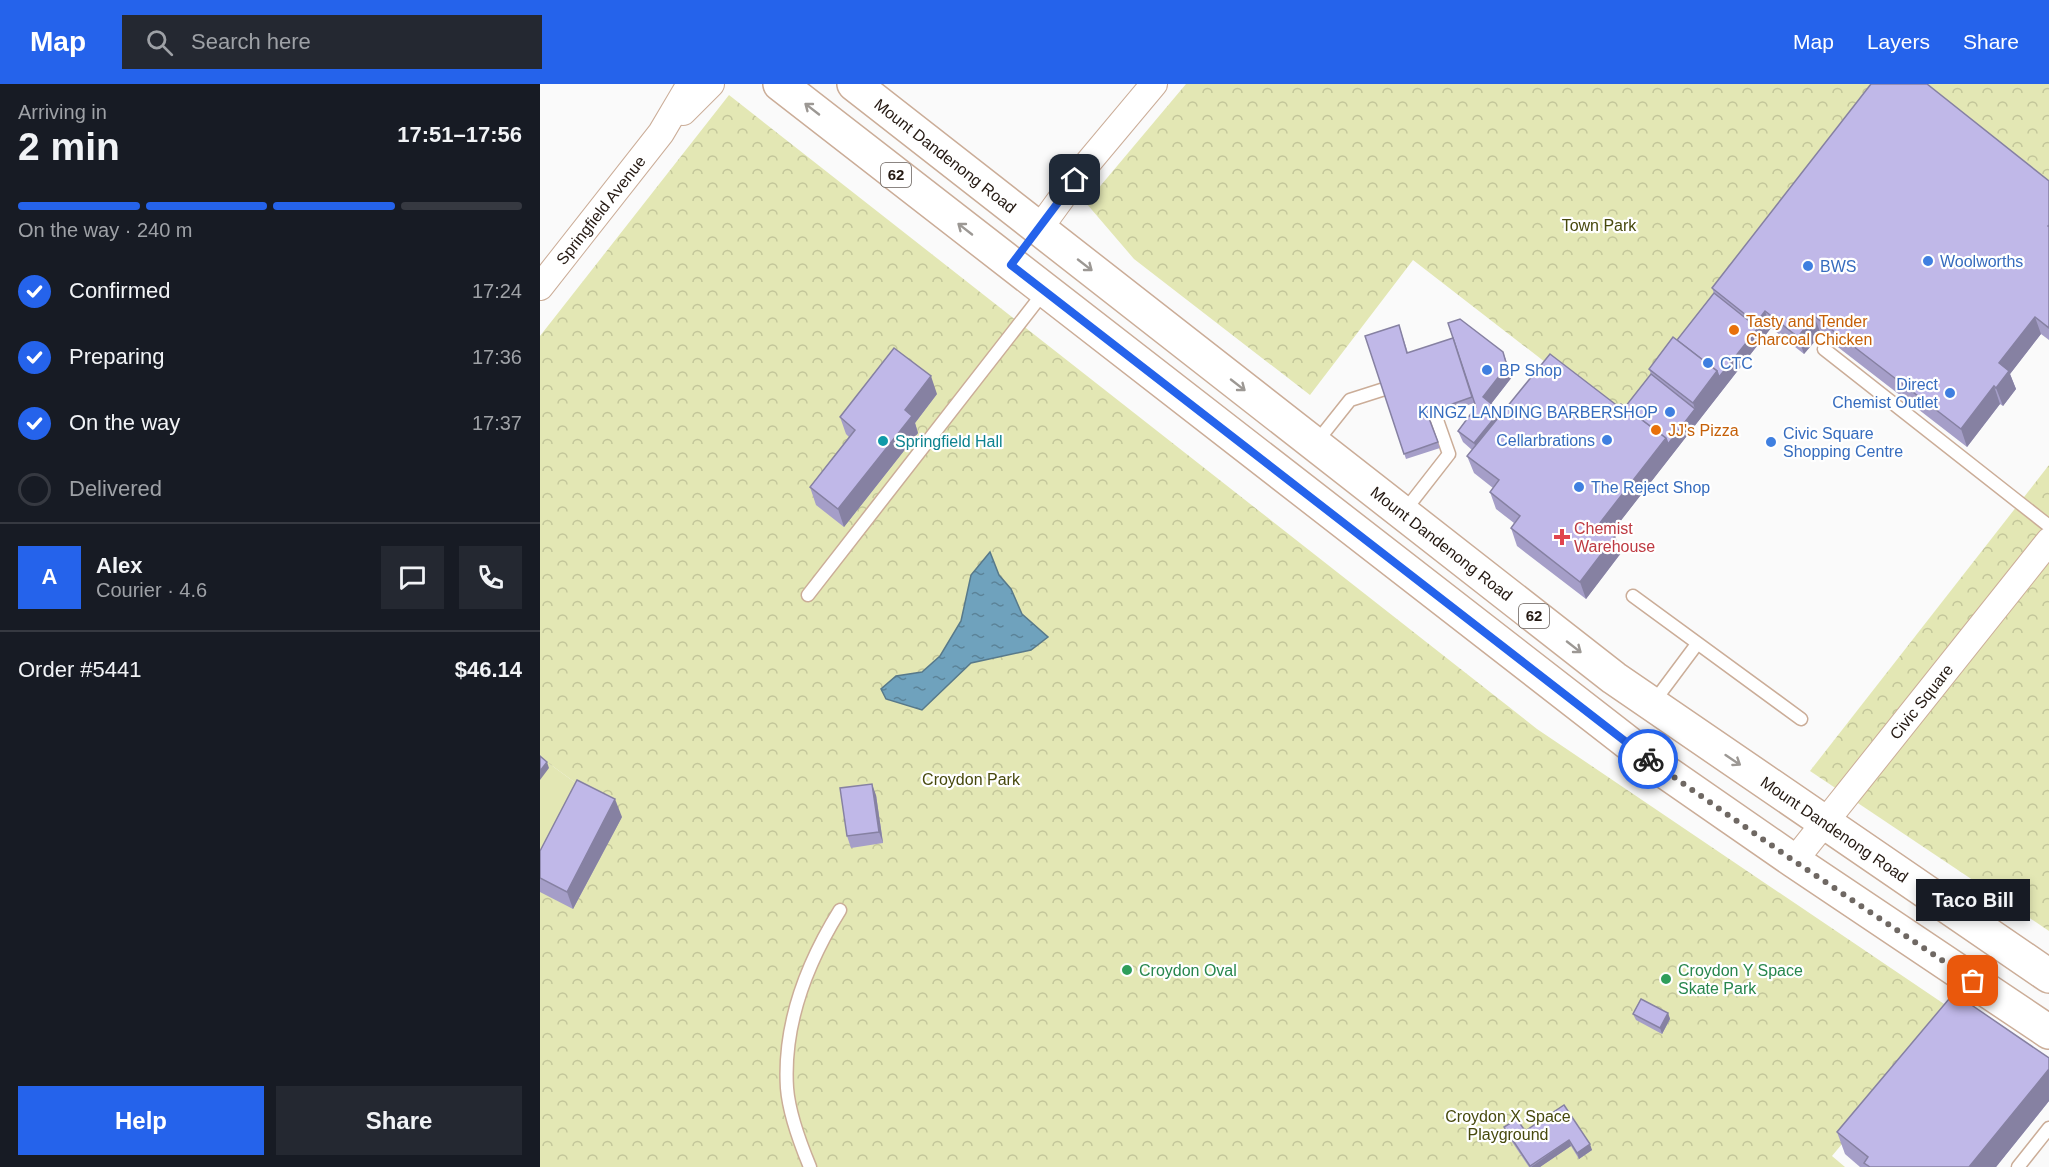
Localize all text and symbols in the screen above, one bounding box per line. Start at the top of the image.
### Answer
search box [122,15,542,69]
text: Map [30,26,86,57]
icon: search [143,26,176,59]
text: Search here [191,29,311,54]
text: Map [1793,30,1834,53]
text: Layers [1867,30,1930,53]
text: Share [1963,30,2019,53]
street label: Mount Dandenong Road [871,95,1019,216]
text: Arriving in [18,101,107,123]
one-way arrow [804,102,820,115]
text: 17:51–17:56 [397,122,522,147]
text: 2 min [18,125,120,168]
street label: Springfield Avenue [553,153,649,268]
pin [1049,154,1100,205]
road number: 62 [881,163,911,187]
icon: home [1058,163,1091,196]
park label: Town Park [1562,217,1637,234]
text: On the way · 240 m [18,219,193,241]
one-way arrow [958,223,974,236]
place label: Woolworths [1940,253,2023,270]
marker: Woolworths [1921,254,1935,268]
one-way arrow [1076,258,1092,271]
place label: BWS [1820,258,1856,275]
marker: BWS [1801,259,1815,273]
icon: check [18,275,51,308]
text: Confirmed [69,278,170,303]
text: 17:24 [472,280,522,302]
place label: Tasty and Tender Charcoal Chicken [1746,313,1872,348]
marker: Tasty and Tender Charcoal Chicken [1727,323,1741,337]
icon: check [18,341,51,374]
text: Preparing [69,344,164,369]
text: 17:36 [472,346,522,368]
place label: CTC [1720,355,1753,372]
marker: CTC [1701,356,1715,370]
place label: BP Shop [1499,362,1562,379]
marker: BP Shop [1480,363,1494,377]
place label: Direct Chemist Outlet [1832,376,1939,411]
one-way arrow [1230,379,1246,392]
marker: Direct Chemist Outlet [1943,386,1957,400]
place label: KINGZ LANDING BARBERSHOP [1418,404,1658,421]
marker: KINGZ LANDING BARBERSHOP [1663,405,1677,419]
icon: check [18,407,51,440]
text: On the way [69,410,180,435]
text: 17:37 [472,412,522,434]
place label: JJ's Pizza [1668,422,1739,439]
marker: JJ's Pizza [1649,423,1663,437]
place label: Civic Square Shopping Centre [1783,425,1903,460]
place label: Cellarbrations [1496,432,1595,449]
place label: Springfield Hall [895,433,1003,450]
marker: Cellarbrations [1600,433,1614,447]
marker: Springfield Hall [876,434,890,448]
marker: Civic Square Shopping Centre [1764,435,1778,449]
text: Delivered [69,476,162,501]
place label: The Reject Shop [1591,479,1710,496]
marker: The Reject Shop [1572,480,1586,494]
street label: Mount Dandenong Road [1367,483,1515,604]
place label: Chemist Warehouse [1574,520,1655,555]
marker: Chemist Warehouse [1555,530,1569,544]
button: chat [381,546,444,609]
button: phone [459,546,522,609]
text: Alex [96,553,142,578]
text: A [42,564,57,589]
text: Courier · 4.6 [96,579,207,601]
road number: 62 [1519,604,1549,628]
one-way arrow [1566,640,1582,653]
text: Order #5441 [18,657,142,682]
text: $46.14 [455,657,522,682]
street label: Civic Square [1887,661,1957,743]
courier [1618,729,1678,789]
icon: bike [1632,743,1665,776]
one-way arrow [1724,754,1740,766]
park label: Croydon Park [922,771,1021,788]
street label: Mount Dandenong Road [1758,773,1911,886]
callout: Taco Bill [1916,879,2030,921]
text: Taco Bill [1932,889,2014,911]
pin [1947,955,1998,1006]
place label: Croydon Oval [1139,962,1237,979]
place label: Croydon Y Space Skate Park [1678,962,1803,997]
marker: Croydon Oval [1120,963,1134,977]
icon: bag [1956,964,1989,997]
marker: Croydon Y Space Skate Park [1659,972,1673,986]
button: Help [18,1086,264,1155]
button: Share [276,1086,522,1155]
park label: Croydon X Space Playground [1445,1108,1571,1143]

